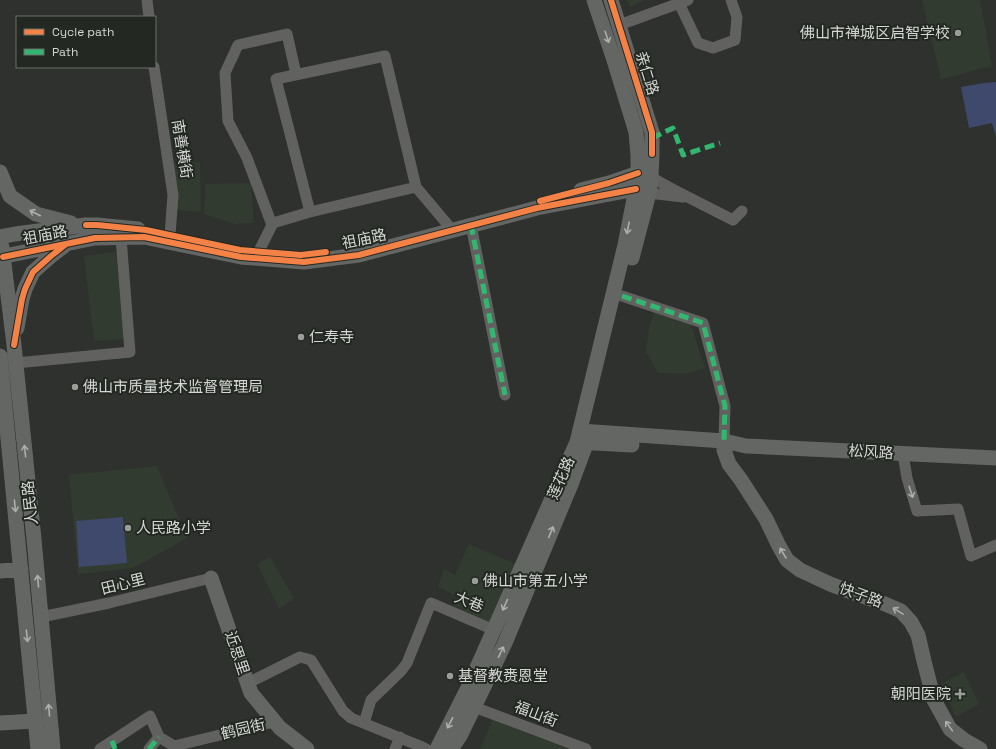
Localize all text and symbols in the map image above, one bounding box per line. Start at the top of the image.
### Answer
legend [16,16,156,68]
place label: 佛山市禅城区启智学校 [800,23,950,42]
text: Cycle path [52,24,114,40]
marker: 佛山市禅城区启智学校 [953,28,963,38]
one-way arrow [604,30,611,43]
text: Path [52,44,78,60]
street label: 亲仁路 [632,49,663,97]
street label: 南善横街 [168,118,197,180]
one-way arrow [29,209,41,216]
street label: 祖庙路 [21,221,69,248]
one-way arrow [624,221,632,234]
street label: 祖庙路 [340,225,388,252]
place label: 仁寿寺 [309,327,354,346]
marker: 仁寿寺 [296,332,306,342]
place label: 佛山市质量技术监督管理局 [83,377,263,396]
marker: 佛山市质量技术监督管理局 [70,382,80,392]
street label: 松风路 [848,441,894,462]
one-way arrow [21,445,29,458]
street label: 莲花路 [543,453,578,502]
street label: 人民路 [18,480,41,526]
one-way arrow [908,485,915,498]
one-way arrow [11,499,18,512]
place label: 人民路小学 [136,518,211,537]
marker: 人民路小学 [123,523,133,533]
one-way arrow [548,527,555,539]
one-way arrow [779,547,787,559]
street label: 田心里 [99,569,147,598]
place label: 佛山市第五小学 [483,571,588,590]
one-way arrow [34,575,41,588]
marker: 佛山市第五小学 [470,576,480,586]
street label: 快子路 [837,578,886,611]
street label: 大巷 [452,587,487,616]
one-way arrow [500,599,508,611]
one-way arrow [892,606,904,614]
street label: 近思里 [221,628,254,677]
one-way arrow [23,629,31,642]
one-way arrow [498,646,505,658]
place label: 基督教赉恩堂 [458,666,548,685]
marker: 基督教赉恩堂 [445,671,455,681]
place label: 朝阳医院 [891,684,951,703]
marker: 朝阳医院 [954,688,966,700]
street label: 福山街 [512,697,561,730]
one-way arrow [46,704,53,717]
street label: 鹤园街 [219,714,267,743]
one-way arrow [446,717,453,729]
one-way arrow [945,721,954,732]

